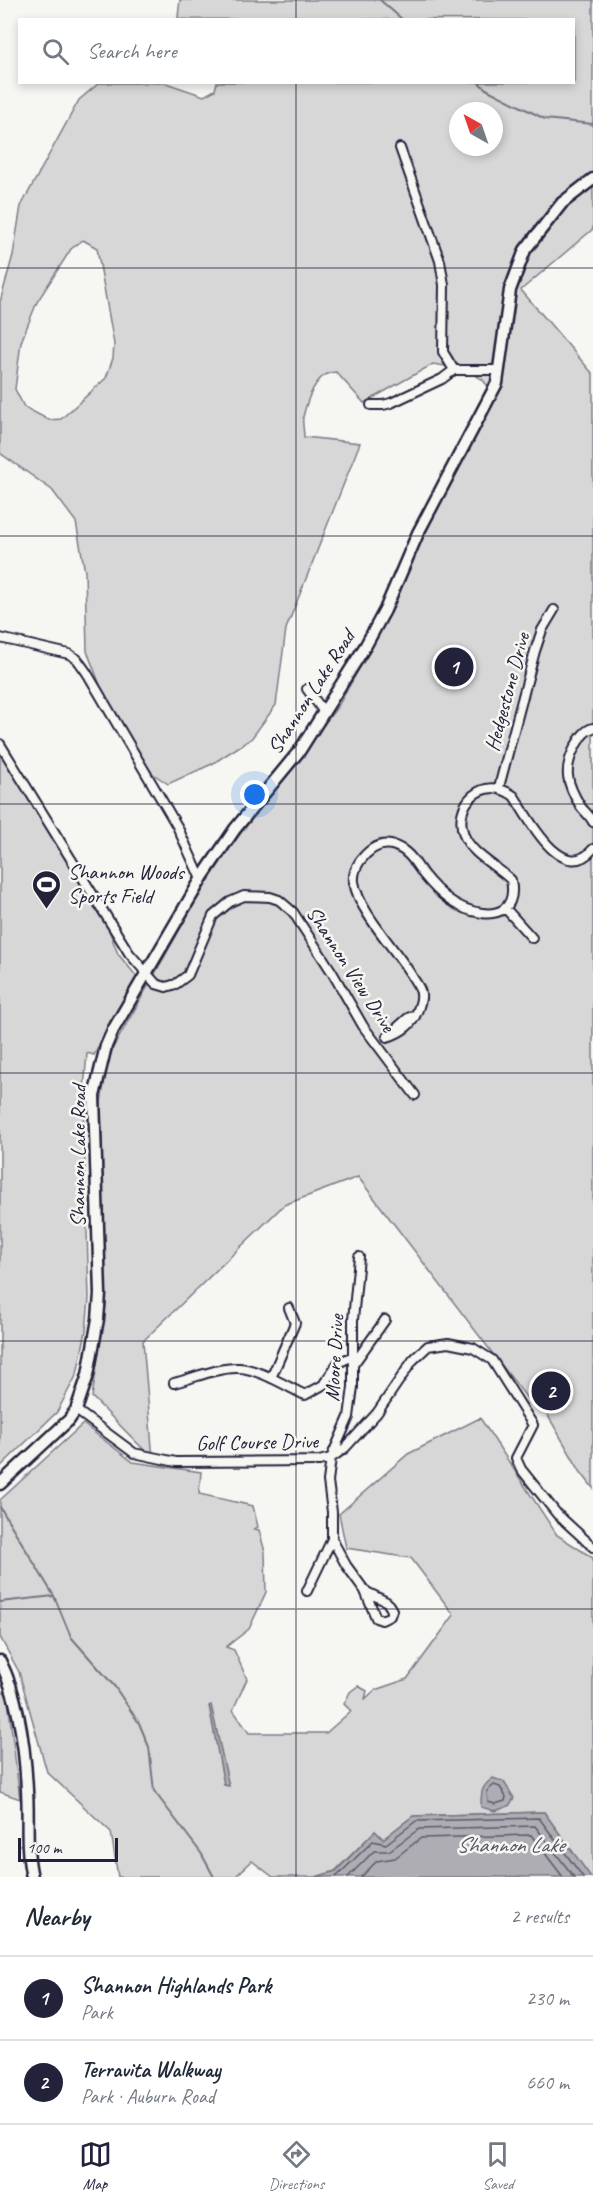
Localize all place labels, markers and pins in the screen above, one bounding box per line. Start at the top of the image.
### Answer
pin: 1 [434,644,474,690]
place label: Shannon Woods Sports Field [68,859,186,909]
sports icon: Shannon Woods Sports Field [31,868,63,910]
pin: 2 [532,1368,570,1414]

